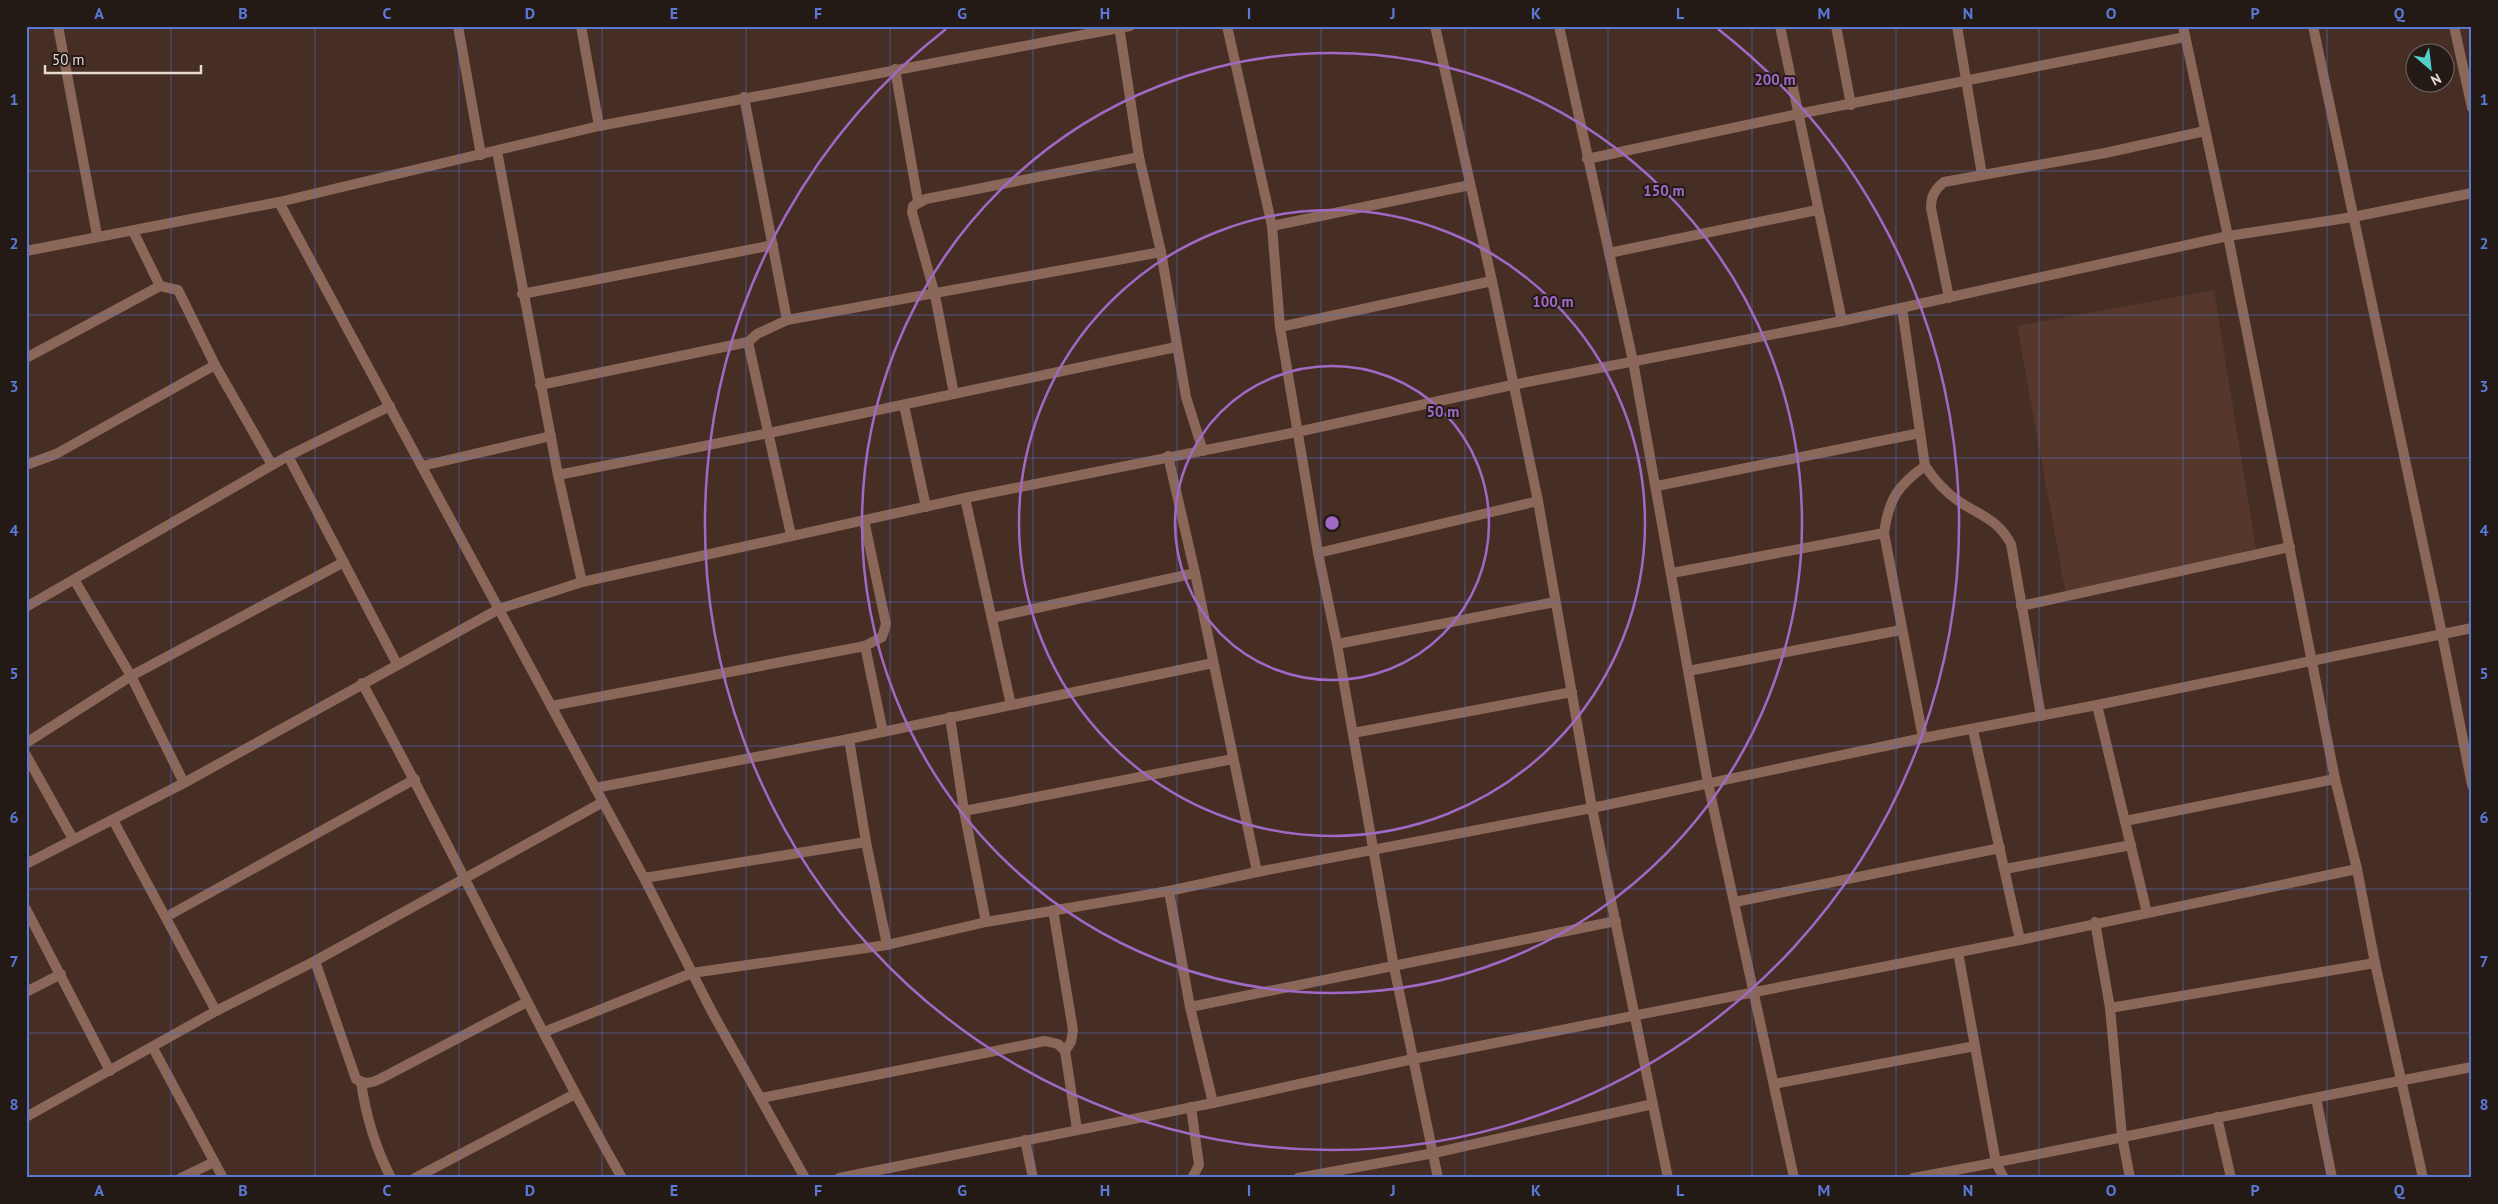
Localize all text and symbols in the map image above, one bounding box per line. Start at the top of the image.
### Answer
text: A [94,3,104,23]
text: B [238,3,248,23]
text: C [383,3,392,23]
text: D [525,3,535,23]
text: E [670,3,678,23]
text: F [814,3,822,23]
text: G [957,3,967,23]
text: H [1100,3,1110,23]
text: I [1247,3,1251,23]
text: J [1389,3,1396,23]
text: K [1531,3,1541,23]
text: L [1676,3,1685,23]
text: M [1818,3,1830,23]
text: N [1963,3,1973,23]
text: O [2106,3,2117,23]
text: P [2250,3,2260,23]
text: Q [2394,3,2406,23]
scale bar [45,42,201,74]
north arrow [2406,42,2456,92]
text: 50 m [52,50,85,69]
text: N [2428,69,2444,90]
text: 200 m [1754,70,1796,89]
text: 1 [9,89,19,109]
text: 1 [2479,89,2489,109]
text: 150 m [1643,181,1685,200]
text: 2 [9,233,19,253]
text: 2 [2479,233,2489,253]
text: 100 m [1532,292,1574,311]
text: 3 [9,376,19,396]
text: 3 [2479,376,2489,396]
text: 50 m [1427,402,1459,421]
centre of rings [1323,514,1341,532]
text: 4 [9,520,19,540]
text: 4 [2479,520,2489,540]
text: 5 [9,663,19,683]
text: 5 [2479,663,2489,683]
text: 6 [9,807,19,827]
text: 6 [2479,807,2489,827]
text: 7 [9,951,19,971]
text: 7 [2479,951,2489,971]
text: 8 [9,1094,19,1114]
text: 8 [2479,1094,2489,1114]
text: A [94,1180,104,1200]
text: B [238,1180,248,1200]
text: C [383,1180,392,1200]
text: D [525,1180,535,1200]
text: E [670,1180,678,1200]
text: F [814,1180,822,1200]
text: G [957,1180,967,1200]
text: H [1100,1180,1110,1200]
text: I [1247,1180,1251,1200]
text: J [1389,1180,1396,1200]
text: K [1531,1180,1541,1200]
text: L [1676,1180,1685,1200]
text: M [1818,1180,1830,1200]
text: N [1963,1180,1973,1200]
text: O [2106,1180,2117,1200]
text: P [2250,1180,2260,1200]
text: Q [2394,1180,2406,1200]

